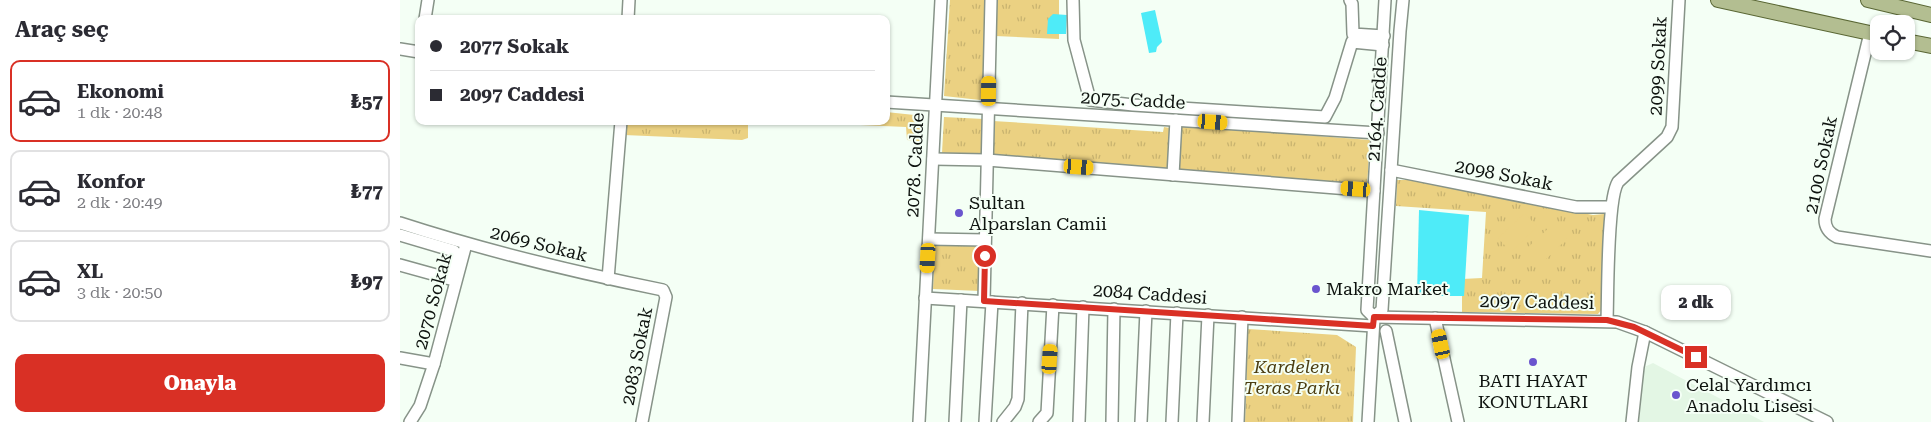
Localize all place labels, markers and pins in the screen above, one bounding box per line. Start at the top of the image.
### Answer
place label: Sultan Alparslan Camii [969,192,1107,234]
marker: Sultan Alparslan Camii [953,207,965,219]
place label: Makro Market [1326,278,1449,299]
marker: Makro Market [1310,283,1322,295]
marker: BATI HAYAT KONUTLARI [1527,356,1539,368]
place label: BATI HAYAT KONUTLARI [1478,370,1588,412]
place label: Celal Yardımcı Anadolu Lisesi [1686,374,1814,416]
marker: Celal Yardımcı Anadolu Lisesi [1670,389,1682,401]

